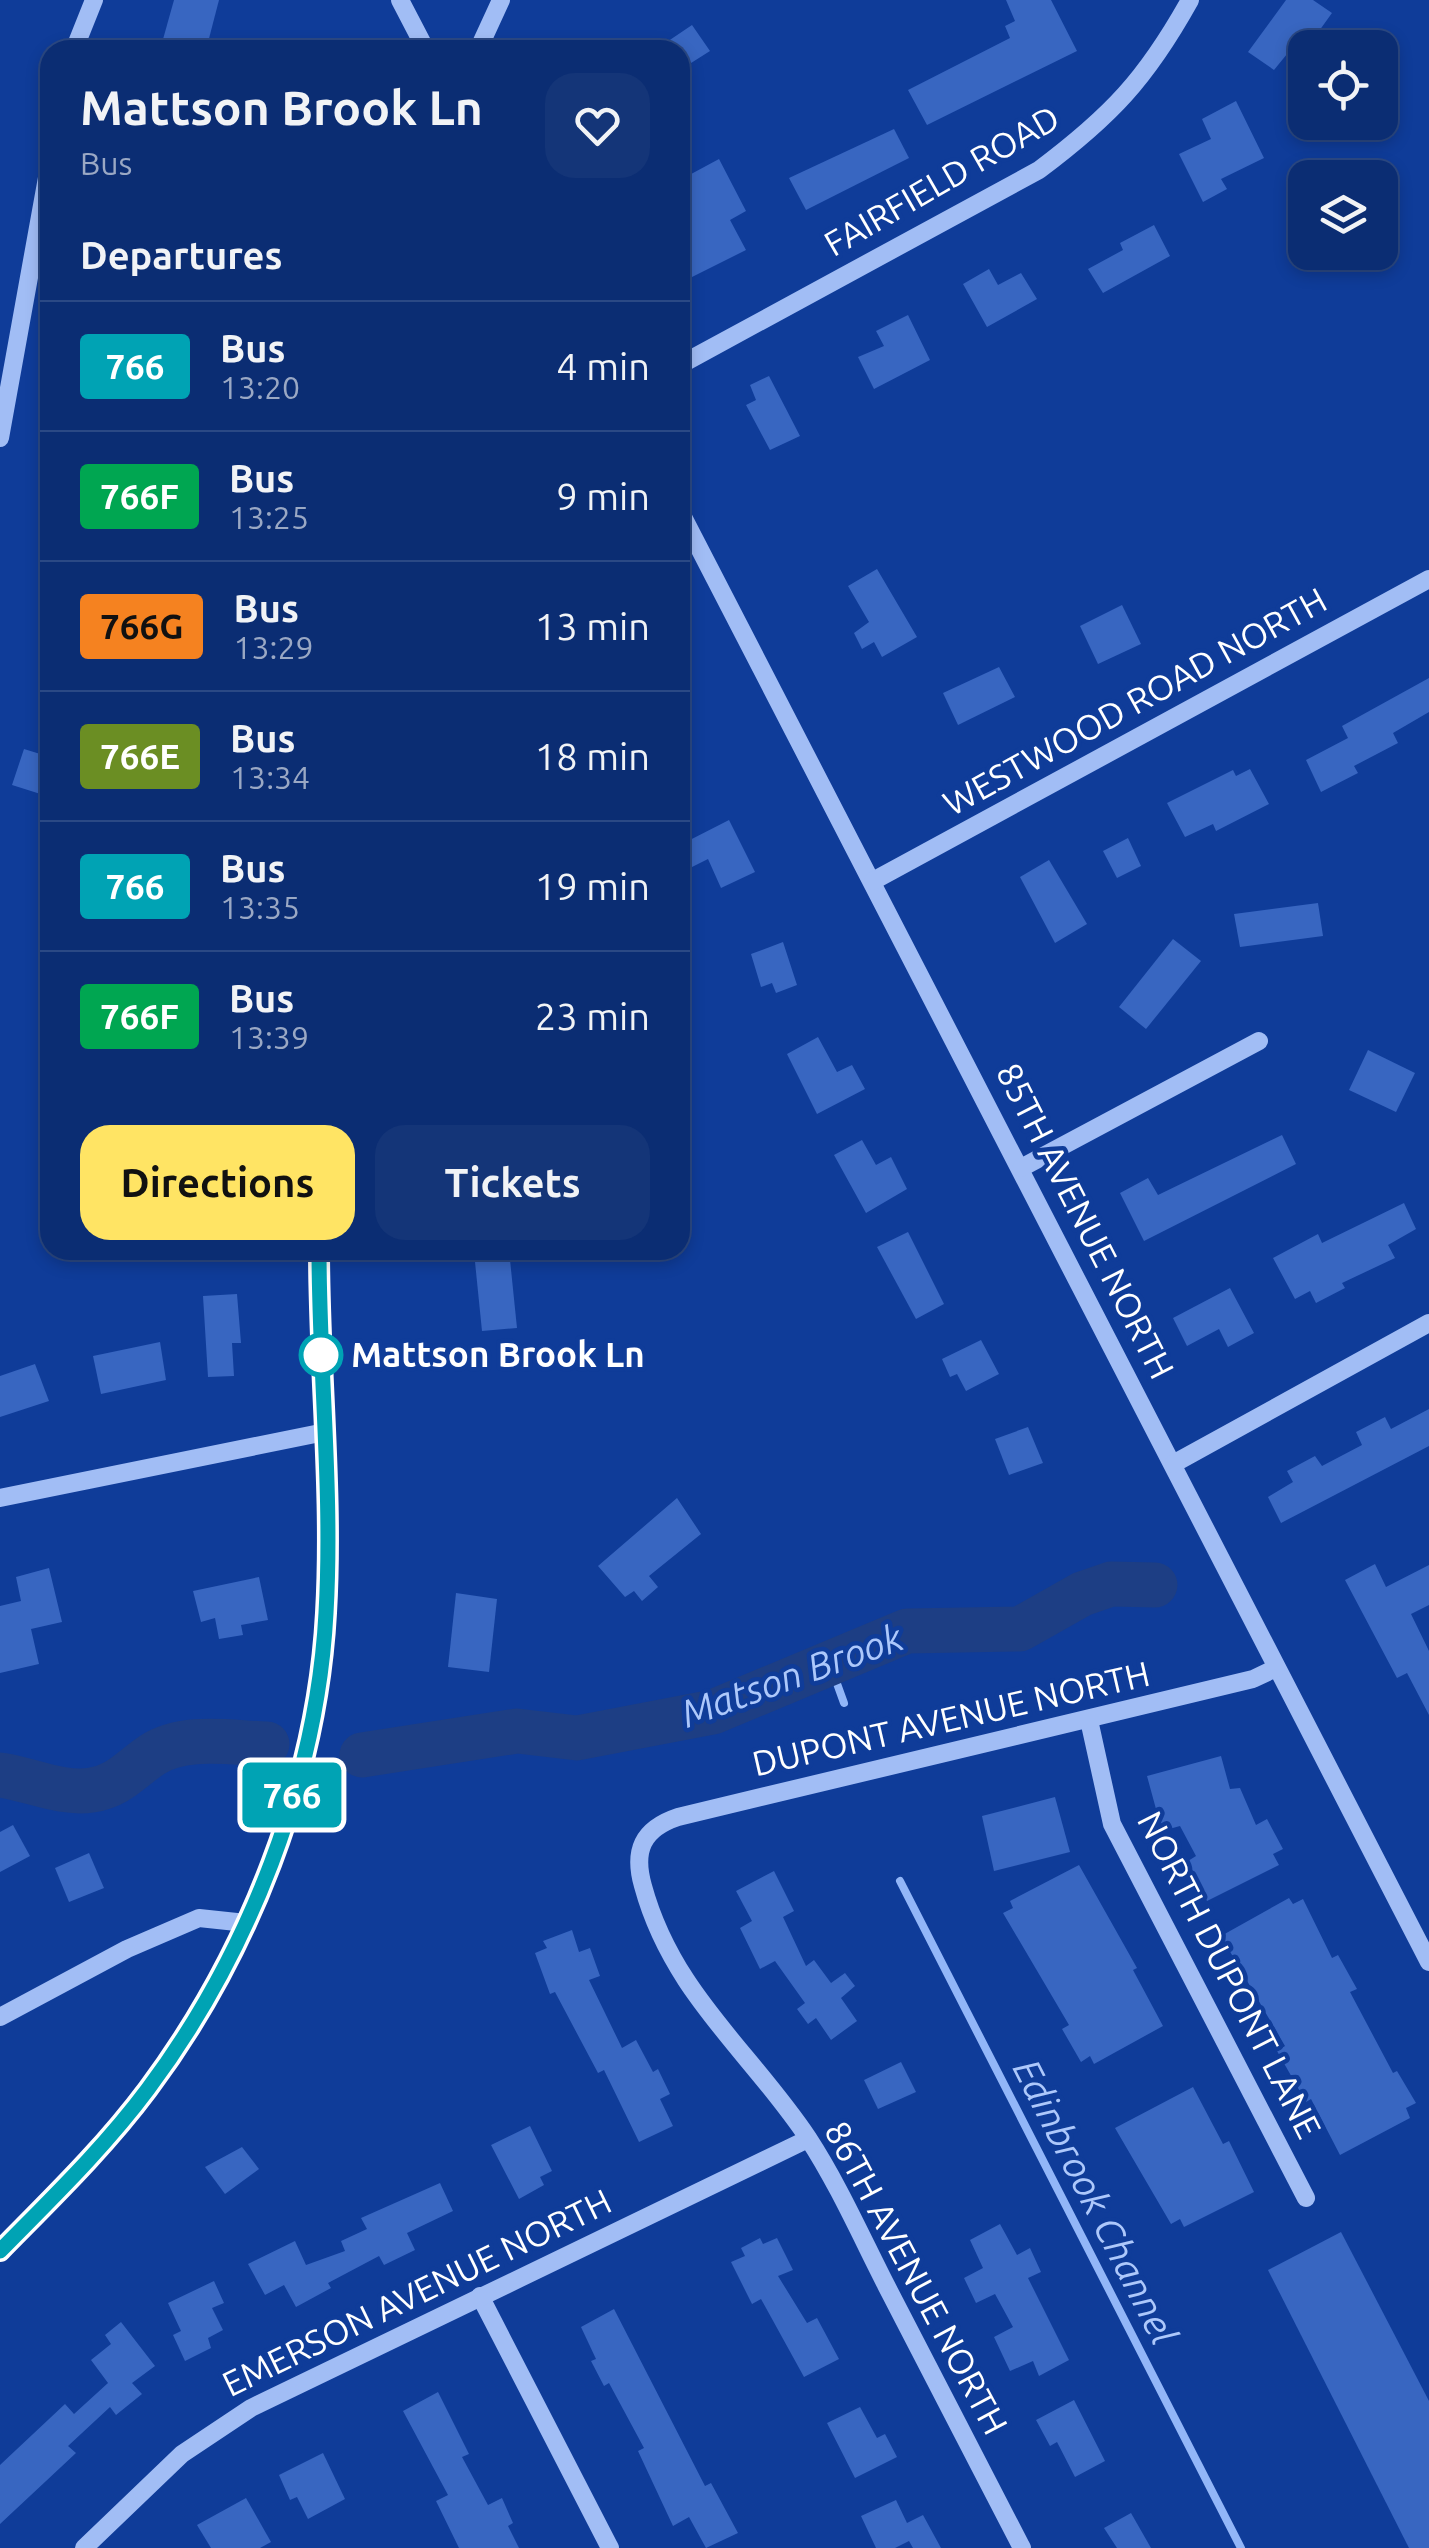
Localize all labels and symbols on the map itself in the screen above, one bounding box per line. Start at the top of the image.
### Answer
street label: FAIRFIELD ROAD [817,97,1066,264]
street label: WESTWOOD ROAD NORTH [936,579,1333,823]
street label: 85TH AVENUE NORTH [989,1056,1183,1385]
marker: Mattson Brook Ln [300,1334,342,1376]
place label: Mattson Brook Ln [351,1334,645,1374]
water label: Matson Brook [675,1615,909,1735]
street label: DUPONT AVENUE NORTH [748,1653,1153,1783]
line badge: 766 [234,1762,350,1828]
street label: NORTH DUPONT LANE [1130,1805,1330,2145]
water label: Edinbrook Channel [1006,2052,1186,2351]
street label: 86TH AVENUE NORTH [817,2114,1016,2441]
street label: EMERSON AVENUE NORTH [216,2180,617,2404]

